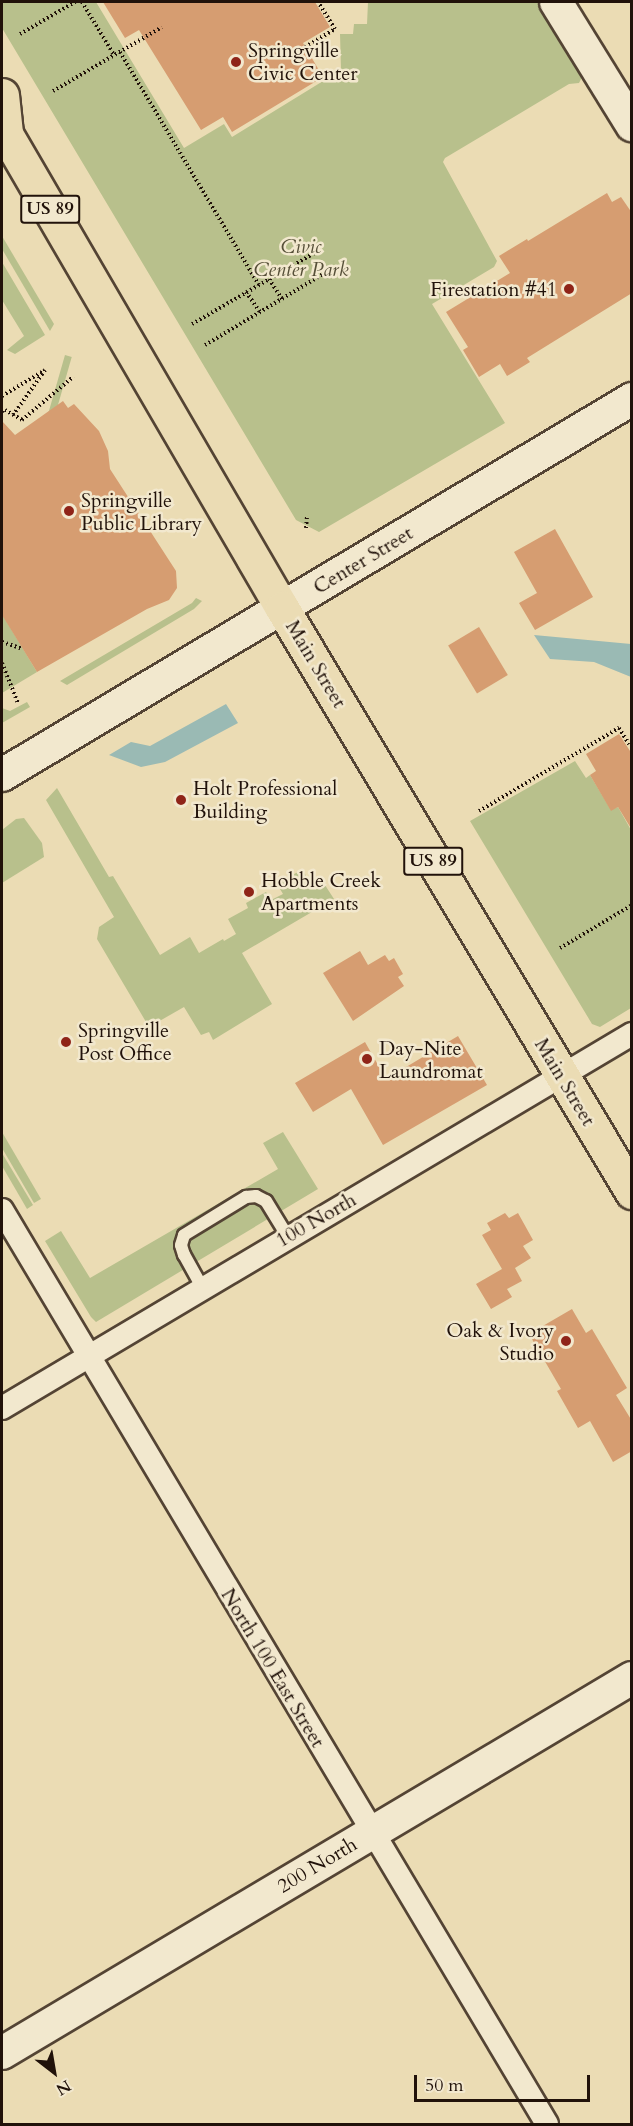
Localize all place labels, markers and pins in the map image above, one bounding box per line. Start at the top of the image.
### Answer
place label: Springville Civic Center [248,39,358,86]
marker: Springville Civic Center [229,55,243,69]
place label: Firestation #41 [430,277,557,301]
marker: Firestation #41 [562,282,576,296]
place label: Springville Public Library [81,488,202,535]
marker: Springville Public Library [62,504,76,518]
place label: Holt Professional Building [193,777,337,824]
marker: Holt Professional Building [174,793,188,807]
place label: Hobble Creek Apartments [261,868,381,915]
marker: Hobble Creek Apartments [242,885,256,899]
place label: Springville Post Office [78,1018,172,1065]
marker: Springville Post Office [59,1035,73,1049]
place label: Day-Nite Laundromat [379,1036,483,1083]
marker: Day-Nite Laundromat [360,1052,374,1066]
place label: Oak & Ivory Studio [446,1318,554,1365]
marker: Oak & Ivory Studio [559,1334,573,1348]

